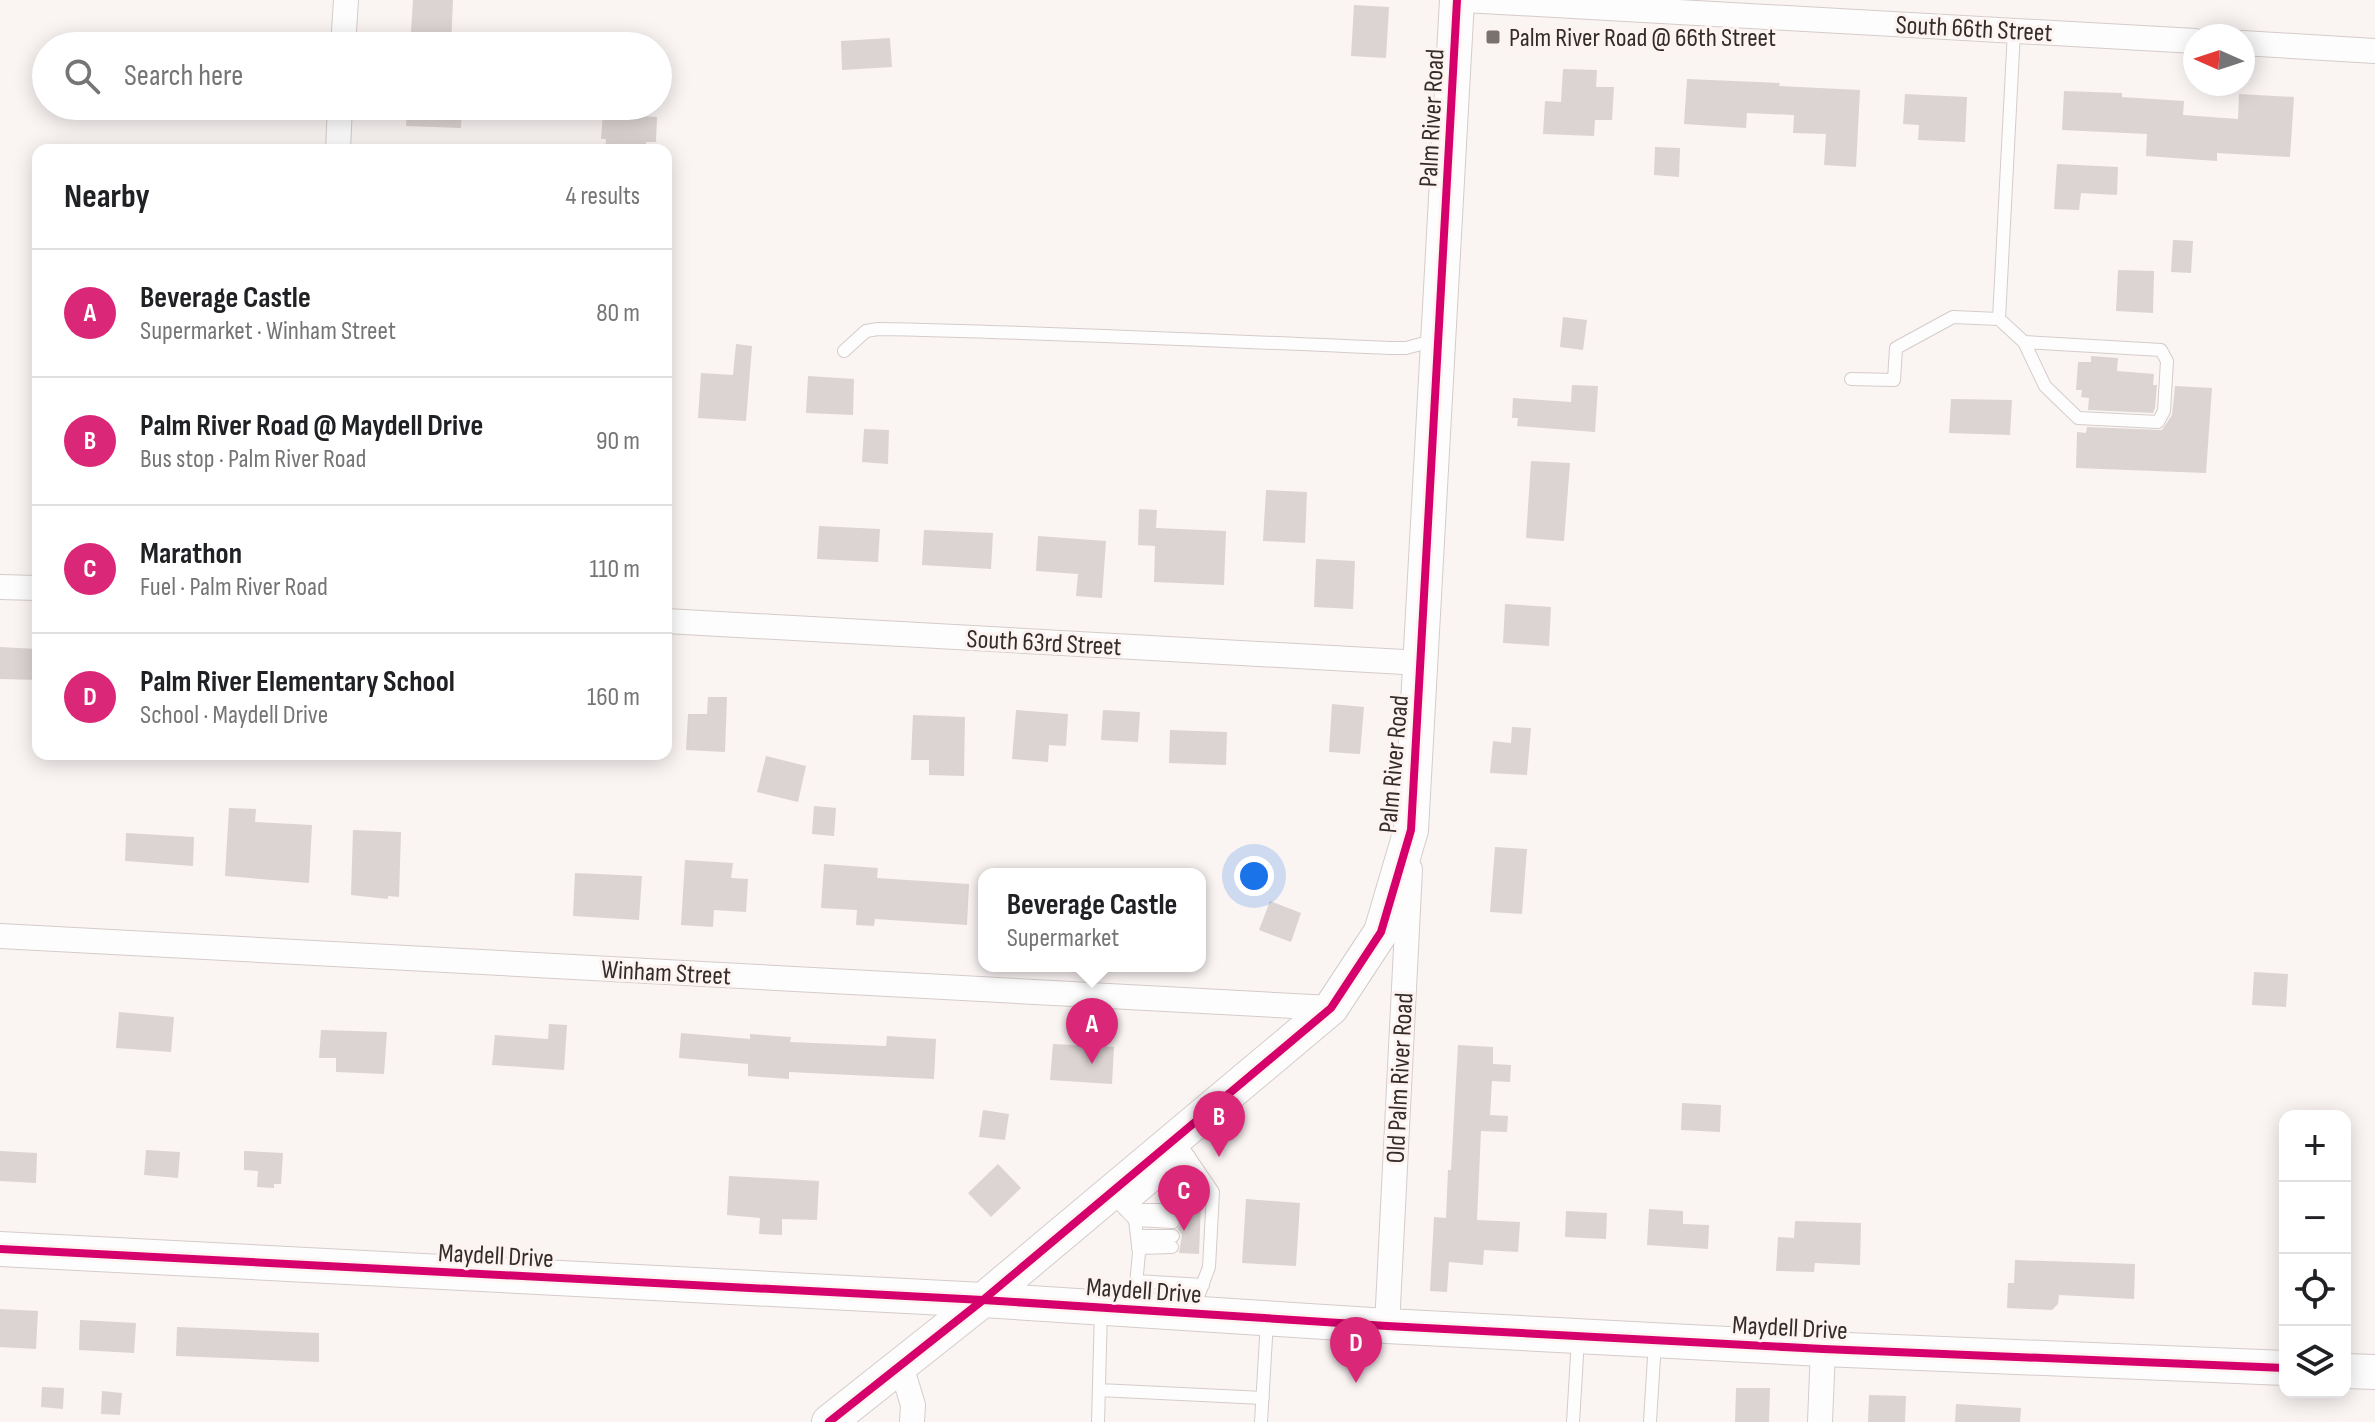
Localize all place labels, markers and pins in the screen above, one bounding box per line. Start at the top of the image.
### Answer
place label: Palm River Road @ 66th Street [1509,23,1776,54]
marker: Palm River Road @ 66th Street [1484,28,1502,46]
pin: A [1066,998,1118,1064]
pin: B [1193,1091,1245,1157]
pin: C [1158,1165,1210,1231]
pin: D [1330,1317,1382,1383]

